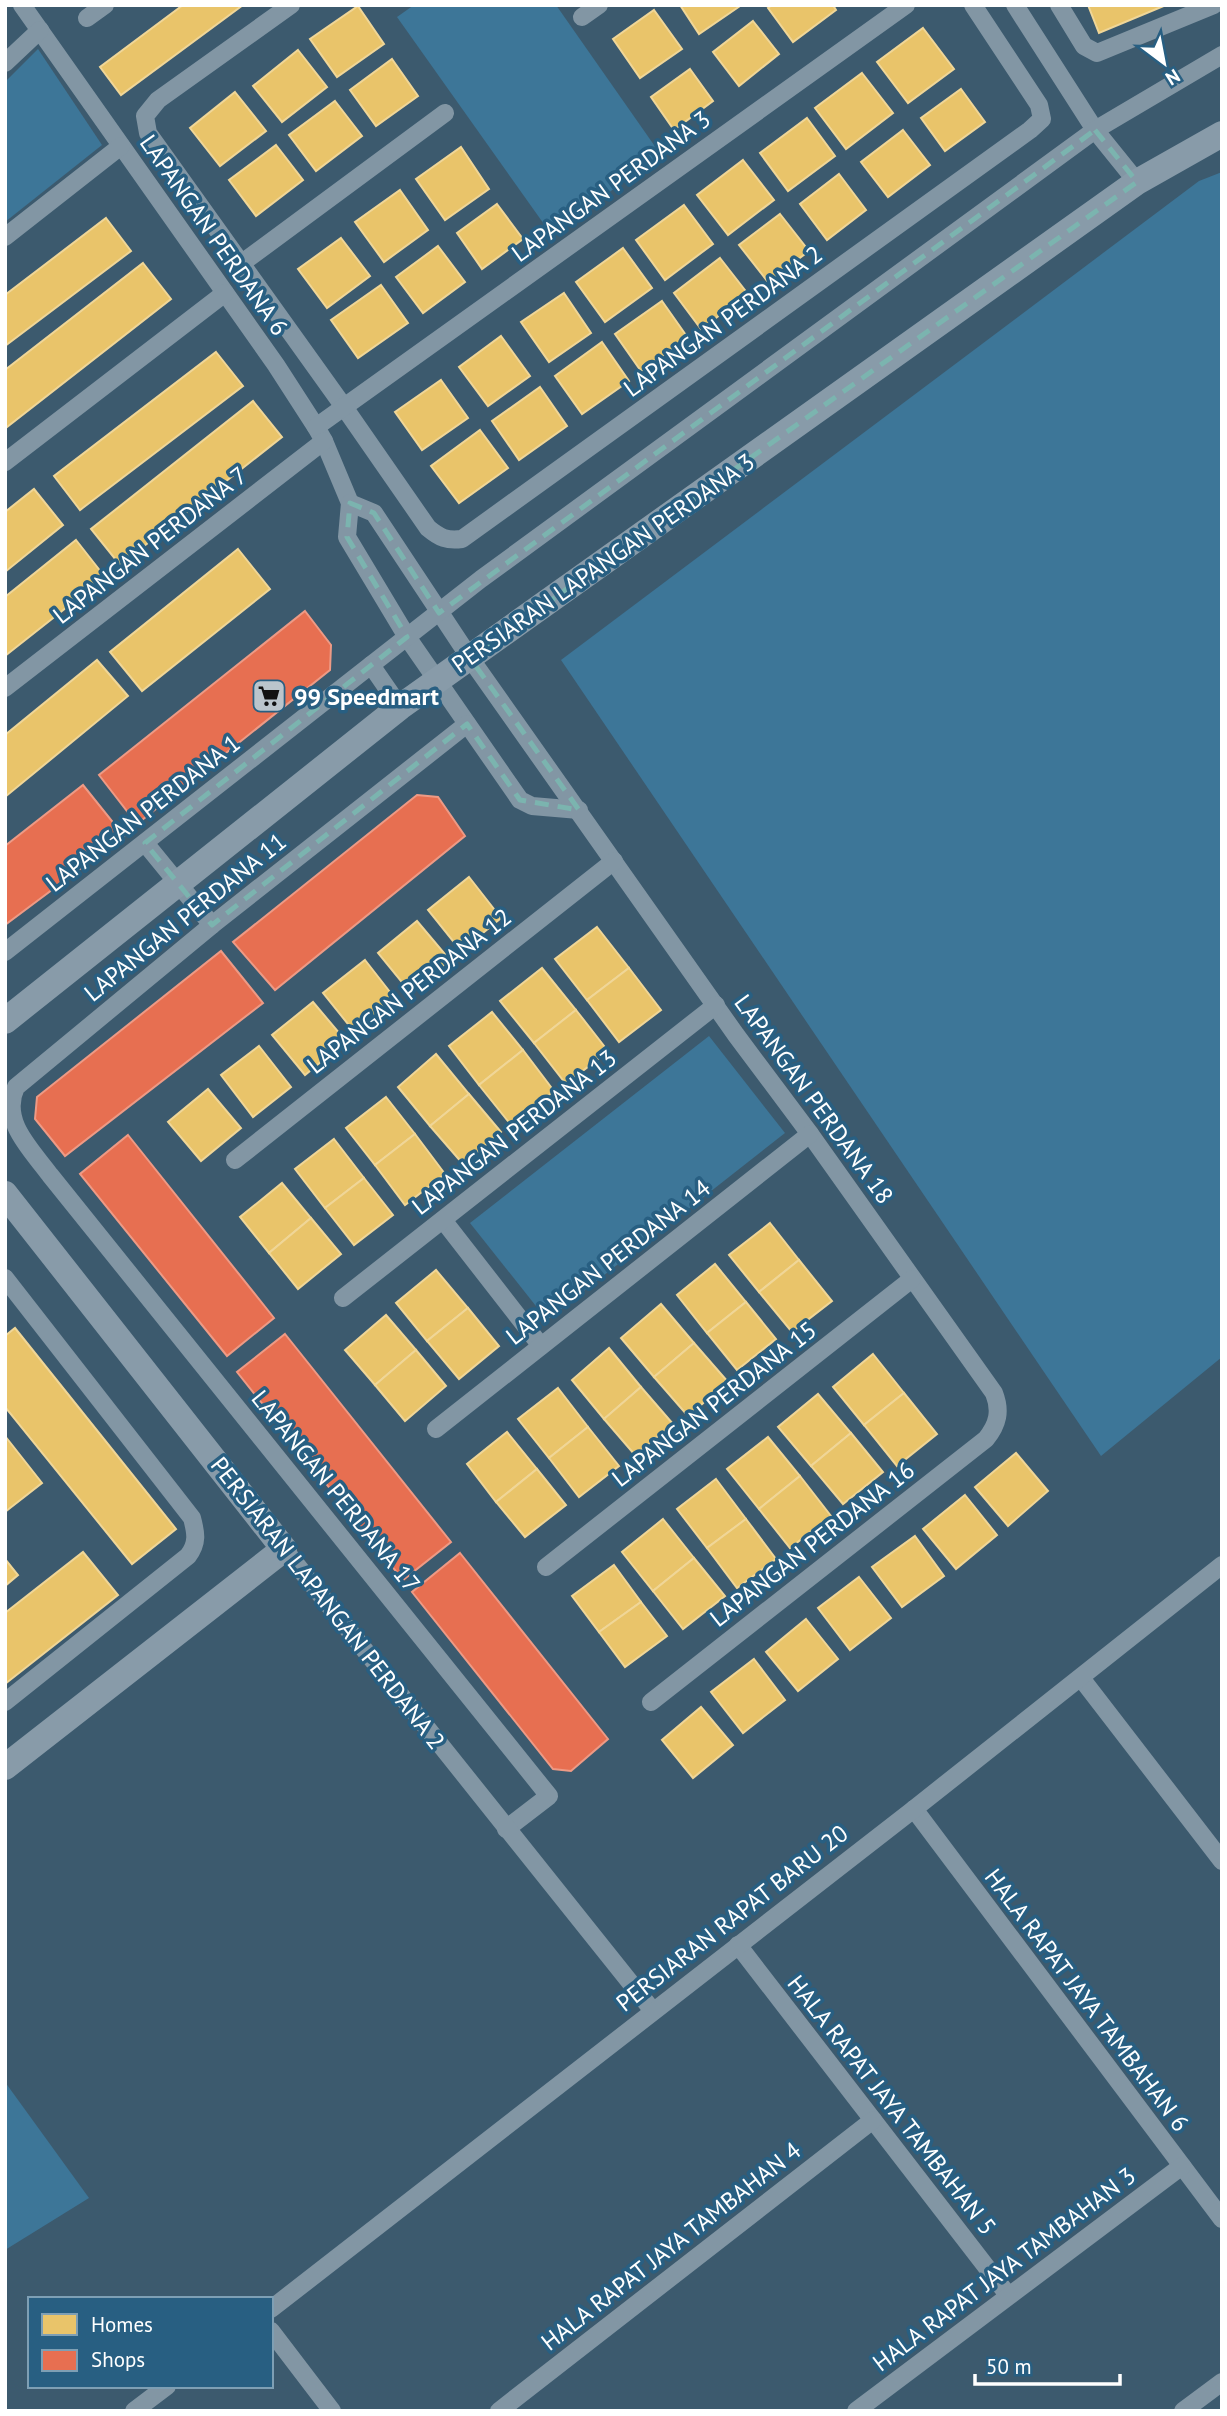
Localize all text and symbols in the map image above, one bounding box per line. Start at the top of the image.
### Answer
north arrow [1129,28,1199,98]
text: N [1161,64,1185,91]
street label: LAPANGAN PERDANA 3 [505,103,717,269]
street label: LAPANGAN PERDANA 6 [133,128,295,342]
street label: LAPANGAN PERDANA 2 [617,238,829,404]
street label: PERSIARAN LAPANGAN PERDANA 3 [445,446,761,680]
street label: LAPANGAN PERDANA 7 [47,459,253,631]
supermarket icon: 99 Speedmart [250,677,288,715]
place label: 99 Speedmart [294,681,440,712]
street label: LAPANGAN PERDANA 1 [40,727,246,899]
street label: LAPANGAN PERDANA 11 [78,826,292,1008]
street label: LAPANGAN PERDANA 12 [300,901,518,1081]
street label: LAPANGAN PERDANA 18 [728,988,900,1210]
street label: LAPANGAN PERDANA 13 [405,1042,623,1222]
street label: LAPANGAN PERDANA 14 [499,1172,717,1352]
street label: LAPANGAN PERDANA 15 [605,1314,823,1494]
street label: LAPANGAN PERDANA 17 [245,1384,427,1598]
street label: PERSIARAN LAPANGAN PERDANA 2 [204,1450,452,1756]
street label: LAPANGAN PERDANA 16 [703,1454,921,1634]
street label: PERSIARAN RAPAT BARU 20 [610,1818,854,2018]
street label: HALA RAPAT JAYA TAMBAHAN 6 [978,1862,1196,2138]
street label: HALA RAPAT JAYA TAMBAHAN 5 [781,1969,1003,2241]
street label: HALA RAPAT JAYA TAMBAHAN 4 [535,2135,807,2357]
street label: HALA RAPAT JAYA TAMBAHAN 3 [866,2160,1142,2378]
legend [28,2297,273,2388]
text: Homes [91,2311,153,2338]
scale bar [975,2342,1120,2386]
text: Shops [91,2346,145,2373]
text: 50 m [986,2353,1032,2380]

